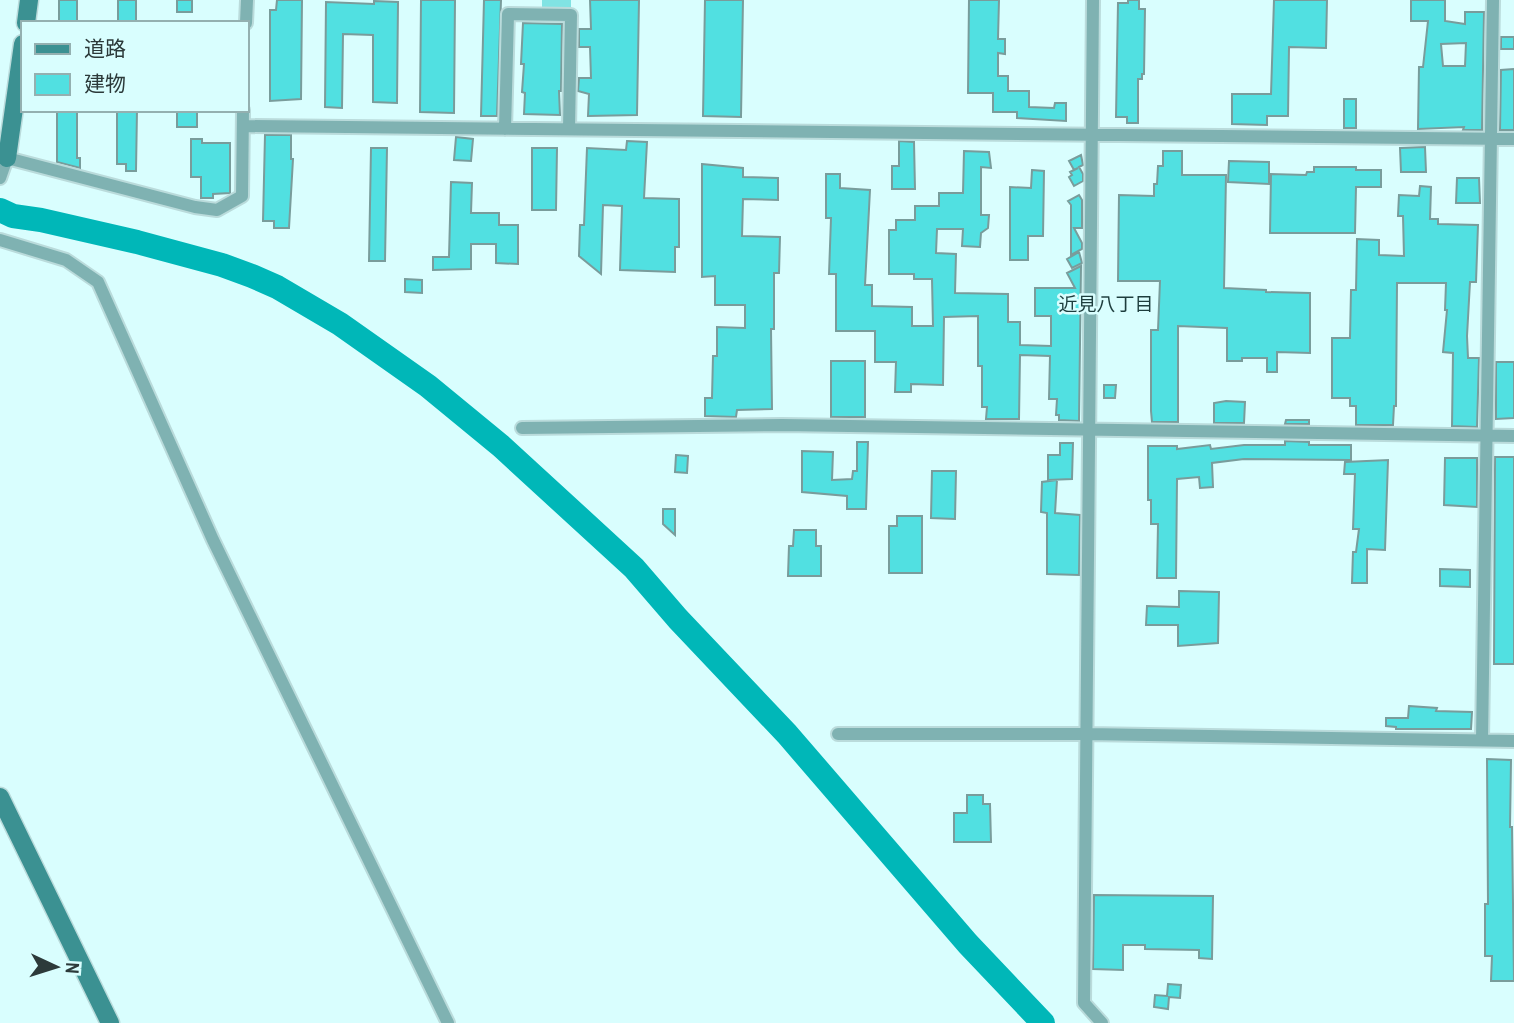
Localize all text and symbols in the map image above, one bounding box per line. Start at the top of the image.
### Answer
legend [21,21,248,112]
text: 道路 [84,34,126,63]
text: 建物 [84,69,126,98]
district label: 近見八丁目 [1058,291,1154,317]
north arrow [21,932,91,1002]
text: N [60,962,86,975]

